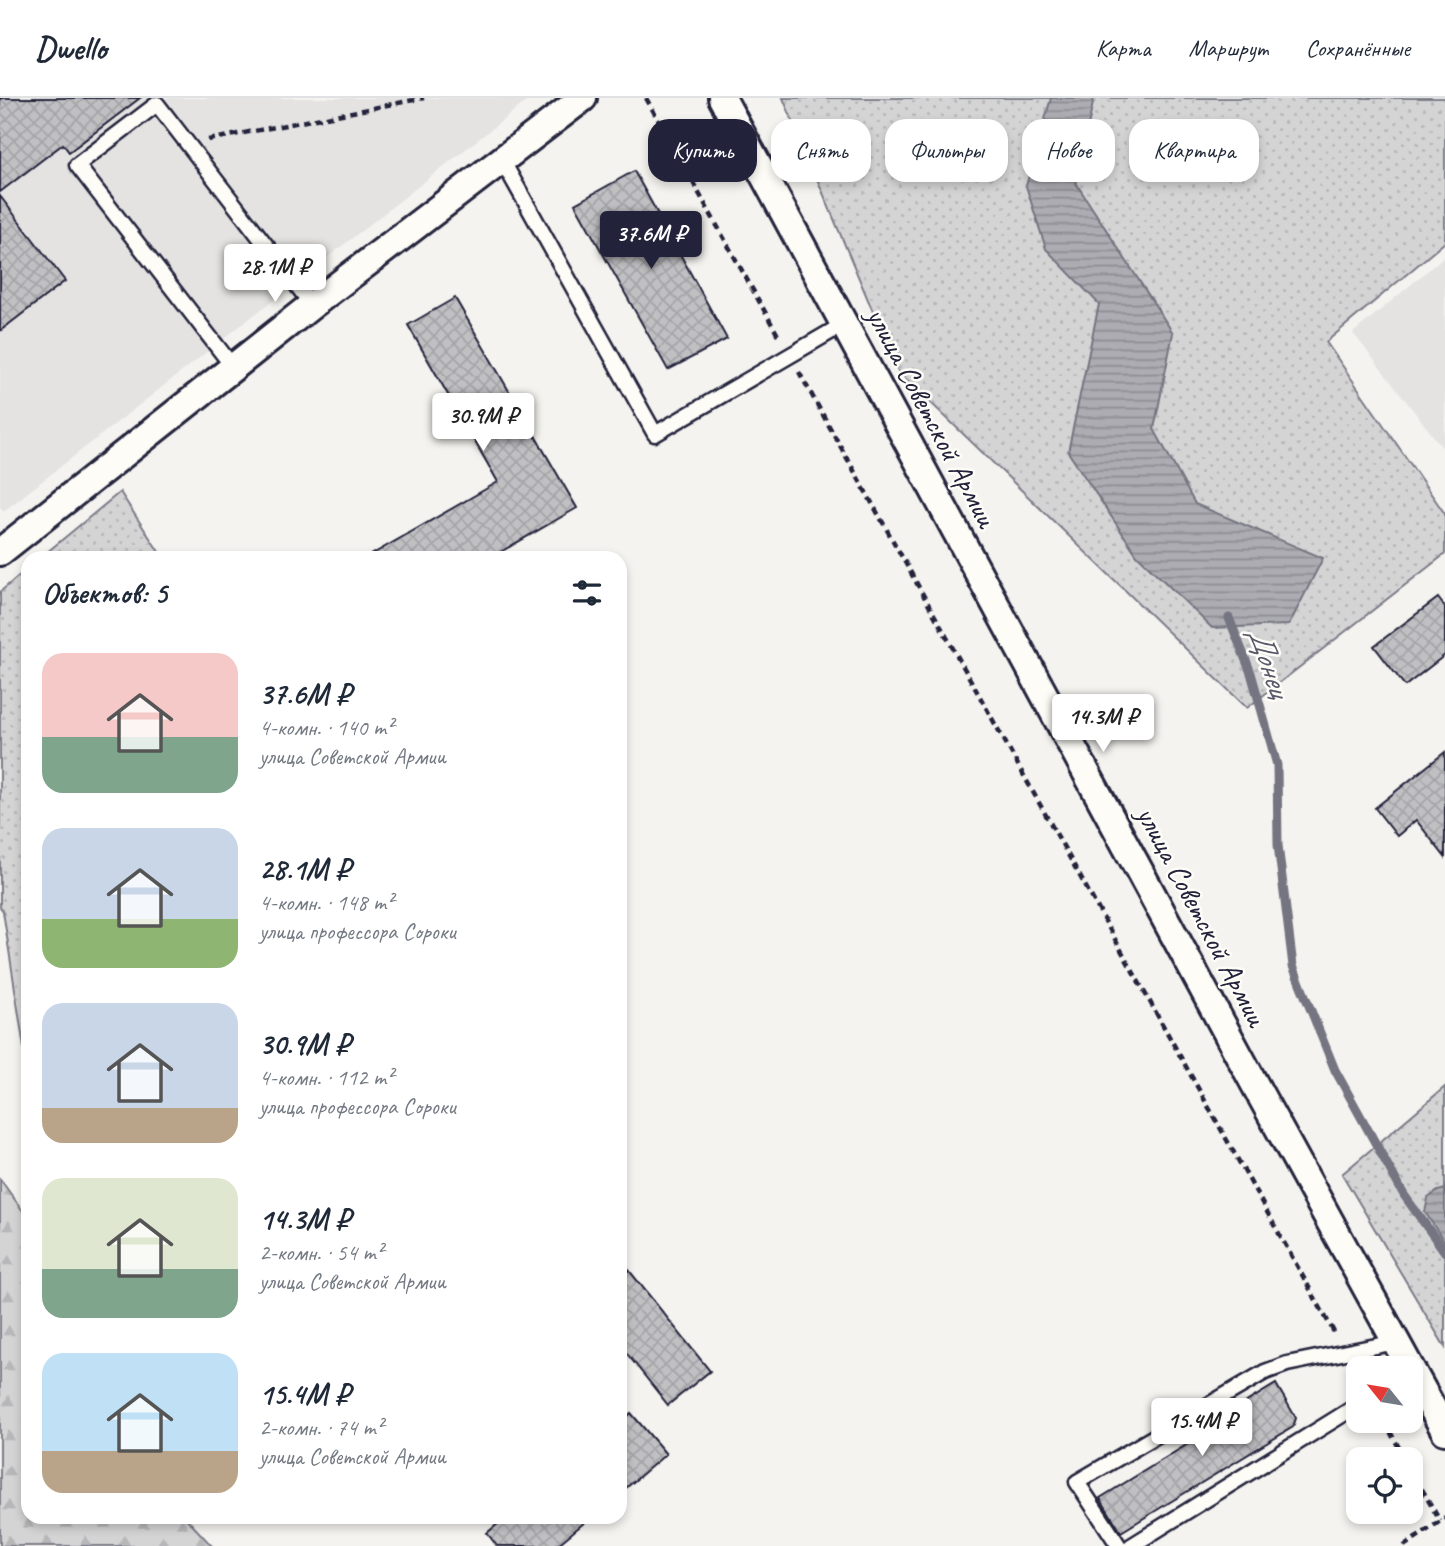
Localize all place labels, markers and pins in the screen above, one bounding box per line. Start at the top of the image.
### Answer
pin: 37.6M ₽ [586,212,716,271]
pin: 28.1M ₽ [210,244,340,304]
pin: 30.9M ₽ [418,394,548,453]
pin: 14.3M ₽ [1038,694,1168,754]
pin: 15.4M ₽ [1137,1398,1267,1458]

